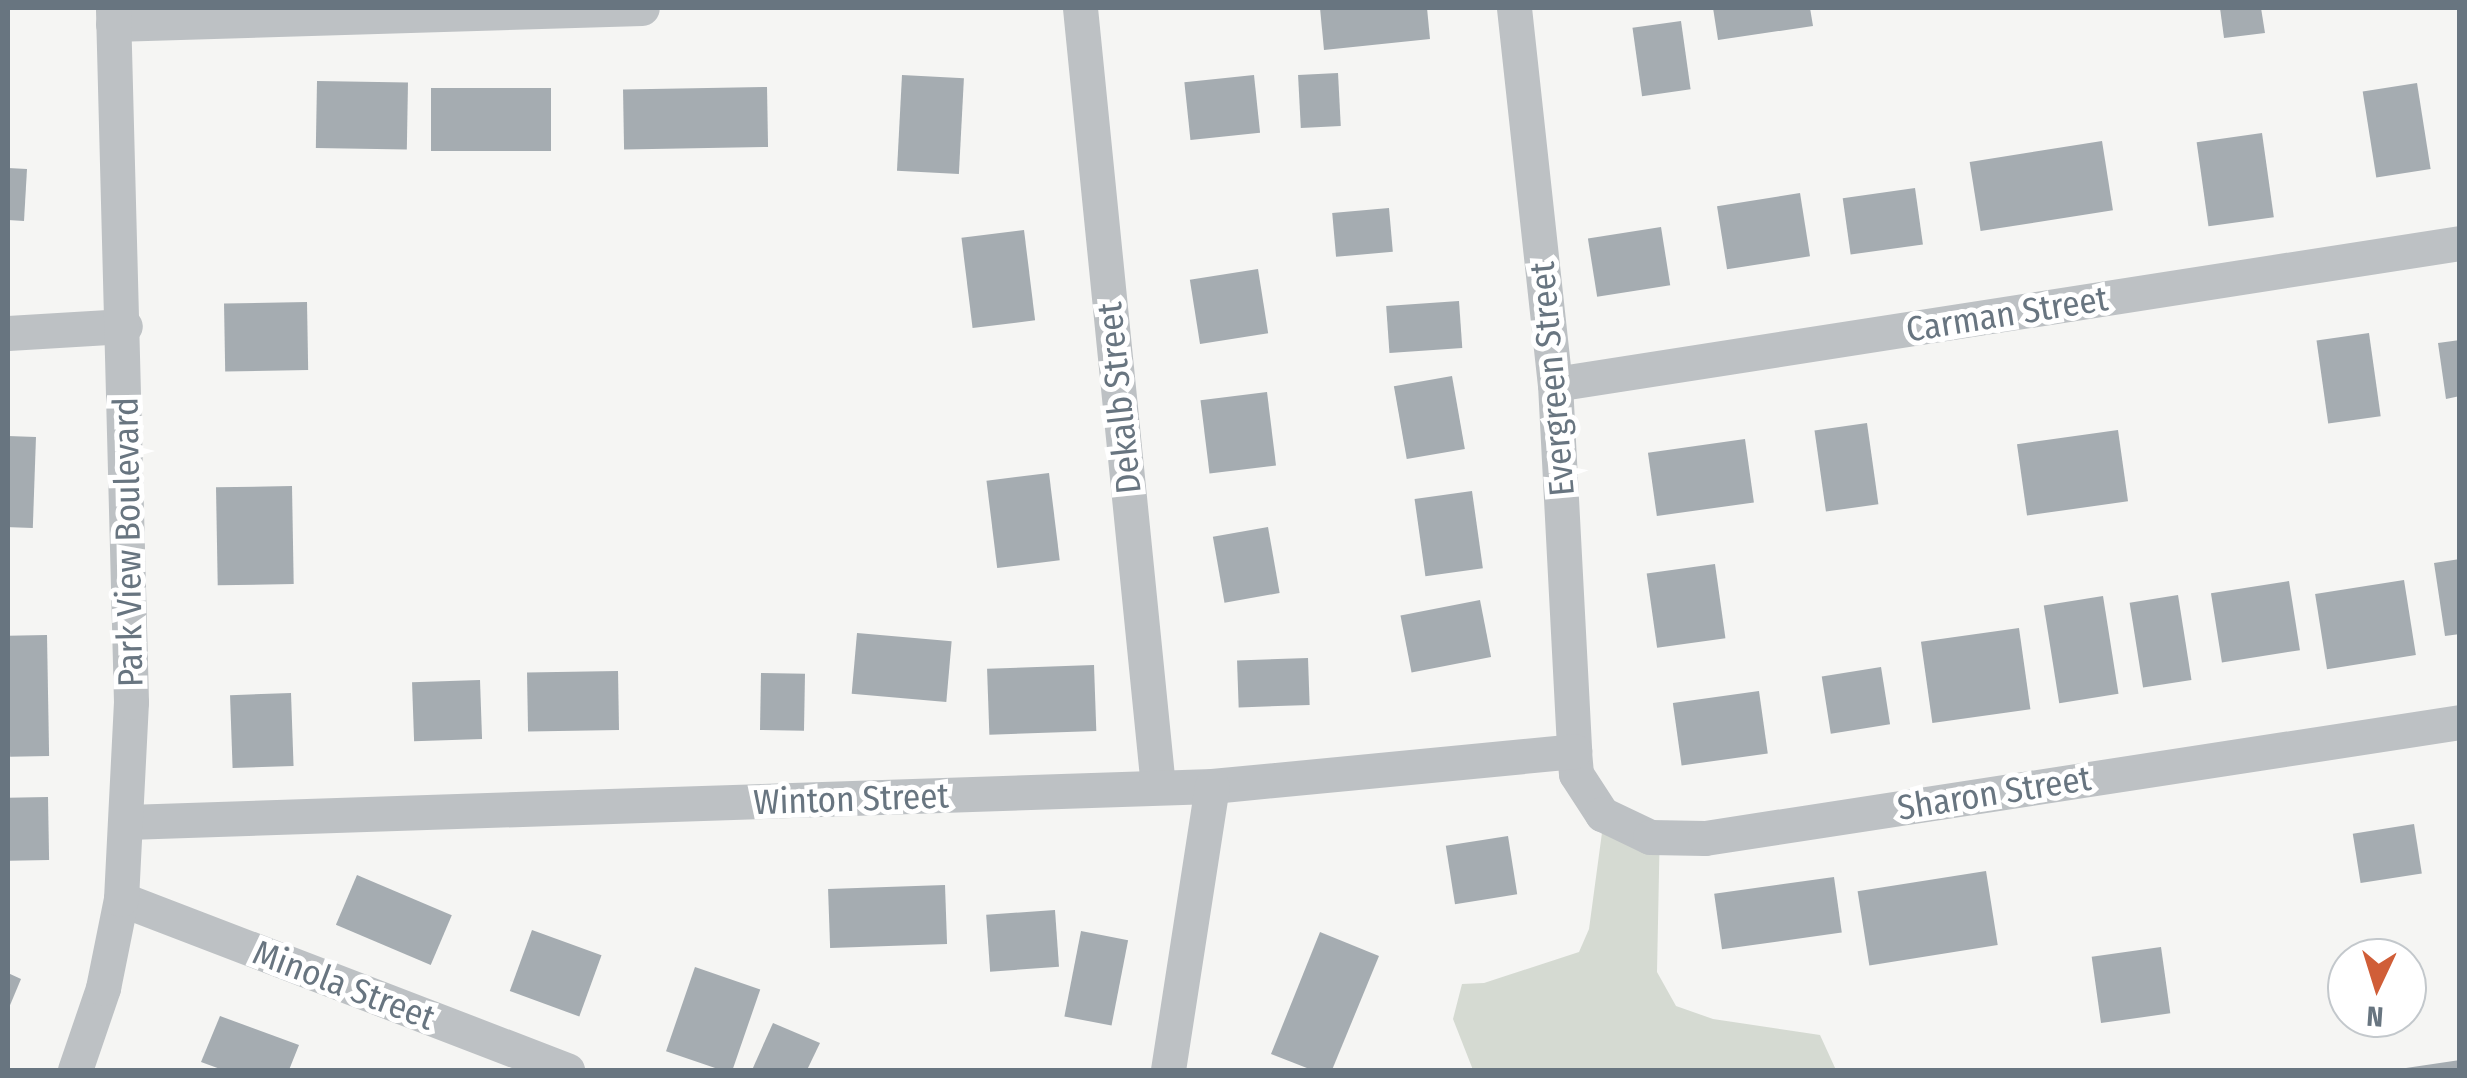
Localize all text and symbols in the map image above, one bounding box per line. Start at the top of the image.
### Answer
street label: Evergreen Street [1521,260,1583,498]
street label: Carman Street [1903,277,2111,351]
street label: Dekalb Street [1088,300,1150,496]
street label: Park View Boulevard [104,397,152,687]
street label: Sharon Street [1894,757,2094,829]
street label: Winton Street [753,775,949,823]
street label: Minola Street [247,931,441,1039]
north arrow [2327,938,2427,1038]
text: N [2365,999,2385,1033]

